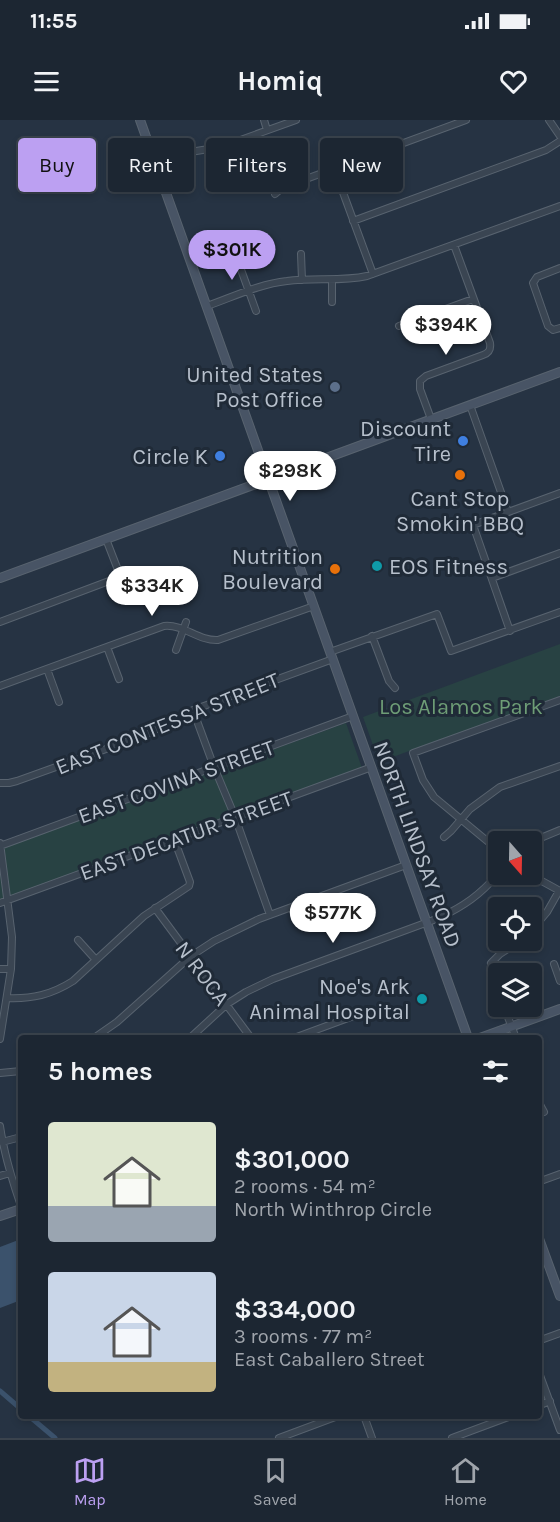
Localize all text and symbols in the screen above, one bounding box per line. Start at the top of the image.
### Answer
text: 11:55 [30,8,77,34]
icon: menu [30,65,63,98]
text: Homiq [237,65,323,97]
icon: heart [497,65,530,98]
chip: Buy [18,138,96,192]
chip: Rent [108,138,194,192]
chip: Filters [206,138,308,192]
chip: New [320,138,403,192]
pin: $301K [190,230,274,281]
text: $301K [202,238,262,261]
pin: $394K [404,305,488,356]
text: $394K [414,313,478,336]
place label: United States Post Office [186,362,323,413]
marker: United States Post Office [328,380,342,394]
place label: Discount Tire [360,416,451,467]
marker: Discount Tire [456,434,470,448]
place label: Circle K [133,444,208,470]
marker: Circle K [213,449,227,463]
pin: $298K [248,451,332,502]
text: $298K [258,459,322,482]
marker: Cant Stop Smokin' BBQ [453,468,467,482]
place label: Cant Stop Smokin' BBQ [396,486,524,537]
place label: Nutrition Boulevard [222,544,323,595]
place label: EOS Fitness [389,554,508,580]
marker: EOS Fitness [370,559,384,573]
marker: Nutrition Boulevard [328,562,342,576]
pin: $334K [110,566,194,617]
text: $334K [120,574,184,597]
street label: EAST CONTESSA STREET [52,667,283,781]
park label: Los Alamos Park [379,694,543,720]
street label: EAST COVINA STREET [75,734,278,830]
street label: NORTH LINDSAY ROAD [368,738,466,951]
street label: EAST DECATUR STREET [77,785,296,887]
north arrow [488,831,542,885]
map controls [488,831,542,1017]
pin: $577K [291,893,375,944]
button: locate [488,897,542,951]
text: $577K [304,901,362,924]
street label: N ROCA [170,936,235,1011]
button: layers [488,963,542,1017]
place label: Noe's Ark Animal Hospital [249,974,410,1025]
marker: Noe's Ark Animal Hospital [415,992,429,1006]
icon: filters [479,1055,512,1088]
text: 5 homes [48,1056,153,1087]
text: $301,000 [234,1144,350,1175]
icon: home [96,1146,168,1218]
text: 2 rooms · 54 m² [234,1175,376,1198]
text: North Winthrop Circle [234,1198,432,1221]
text: $334,000 [234,1294,356,1325]
icon: home [96,1296,168,1368]
text: 3 rooms · 77 m² [234,1325,372,1348]
text: East Caballero Street [234,1348,424,1371]
tab: Map [73,1454,106,1509]
tab: Saved [253,1454,297,1509]
tab: Home [444,1454,487,1509]

